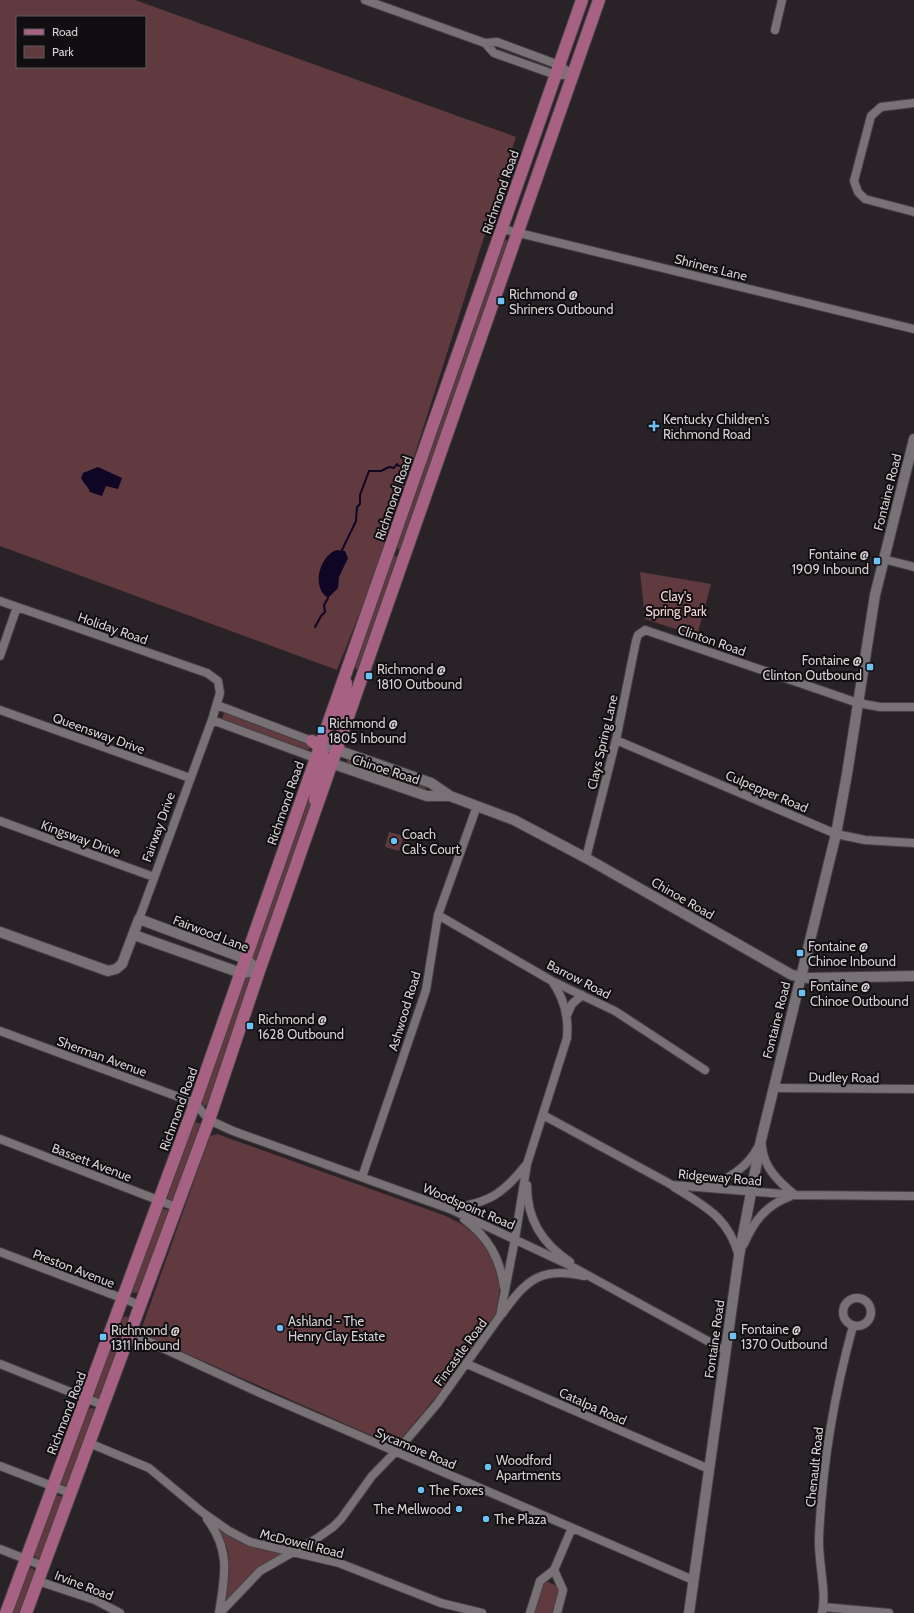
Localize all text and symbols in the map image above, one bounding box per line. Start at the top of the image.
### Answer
legend [16,16,146,68]
text: Road [52,24,78,39]
text: Park [52,44,74,59]
street label: Richmond Road [478,148,522,236]
street label: Shriners Lane [673,250,749,284]
place label: Richmond @ Shriners Outbound [509,286,614,317]
marker: Richmond @ Shriners Outbound [496,296,506,306]
place label: Kentucky Children's Richmond Road [663,411,770,442]
marker: Kentucky Children's Richmond Road [648,420,660,432]
street label: Fontaine Road [870,452,904,532]
street label: Richmond Road [371,454,415,542]
place label: Fontaine @ 1909 Inbound [792,546,869,577]
marker: Fontaine @ 1909 Inbound [872,556,882,566]
park label: Clay's Spring Park [645,588,707,619]
street label: Holiday Road [76,609,150,647]
street label: Clinton Road [676,621,748,659]
place label: Fontaine @ Clinton Outbound [763,652,862,683]
place label: Richmond @ 1810 Outbound [377,661,462,692]
marker: Fontaine @ Clinton Outbound [865,662,875,672]
marker: Richmond @ 1810 Outbound [364,671,374,681]
street label: Clays Spring Lane [583,693,621,791]
street label: Queensway Drive [51,709,147,757]
place label: Richmond @ 1805 Inbound [329,715,406,746]
marker: Richmond @ 1805 Inbound [316,725,326,735]
street label: Chinoe Road [350,751,422,787]
street label: Richmond Road [263,759,307,847]
street label: Culpepper Road [723,766,811,816]
street label: Fairway Drive [138,790,178,864]
street label: Kingsway Drive [39,816,123,860]
place label: Coach Cal's Court [402,826,460,857]
marker: Coach Cal's Court [389,836,399,846]
street label: Chinoe Road [649,874,717,922]
street label: Fairwood Lane [171,911,251,955]
place label: Fontaine @ Chinoe Inbound [808,938,896,969]
marker: Fontaine @ Chinoe Inbound [795,948,805,958]
street label: Barrow Road [544,956,614,1002]
street label: Ashwood Road [384,969,424,1053]
place label: Fontaine @ Chinoe Outbound [810,978,909,1009]
street label: Fontaine Road [759,980,793,1060]
marker: Fontaine @ Chinoe Outbound [797,988,807,998]
place label: Richmond @ 1628 Outbound [258,1011,344,1042]
marker: Richmond @ 1628 Outbound [245,1021,255,1031]
street label: Sherman Avenue [55,1032,149,1080]
street label: Richmond Road [156,1065,200,1153]
street label: Dudley Road [809,1068,879,1086]
street label: Bassett Avenue [50,1139,135,1185]
street label: Ridgeway Road [678,1165,762,1189]
street label: Woodspoint Road [421,1179,517,1233]
street label: Preston Avenue [31,1245,117,1291]
street label: Fontaine Road [701,1299,727,1379]
place label: Ashland - The Henry Clay Estate [288,1313,385,1344]
street label: Fincastle Road [430,1315,490,1389]
place label: Fontaine @ 1370 Outbound [741,1321,828,1352]
place label: Richmond @ 1311 Inbound [111,1322,180,1353]
marker: Ashland - The Henry Clay Estate [275,1323,285,1333]
marker: Fontaine @ 1370 Outbound [728,1331,738,1341]
marker: Richmond @ 1311 Inbound [98,1332,108,1342]
street label: Richmond Road [43,1369,89,1457]
street label: Catalpa Road [557,1384,629,1428]
street label: Sycamore Road [373,1424,459,1472]
street label: Chenault Road [802,1426,826,1508]
place label: Woodford Apartments [496,1452,562,1483]
marker: Woodford Apartments [483,1462,493,1472]
place label: The Foxes [429,1482,484,1498]
marker: The Foxes [416,1485,426,1495]
place label: The Mellwood [374,1501,451,1517]
marker: The Mellwood [454,1504,464,1514]
place label: The Plaza [494,1511,547,1527]
marker: The Plaza [481,1514,491,1524]
street label: McDowell Road [258,1525,346,1561]
street label: Irvine Road [52,1567,116,1603]

